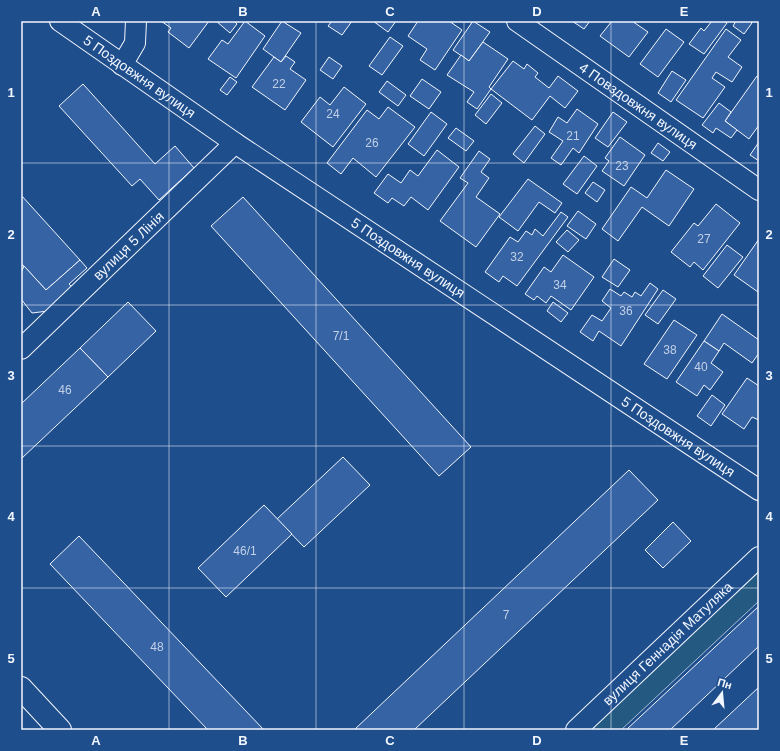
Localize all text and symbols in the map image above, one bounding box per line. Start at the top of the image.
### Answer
text: A [91,4,101,19]
text: B [238,4,248,19]
text: C [385,4,395,19]
text: D [532,4,542,19]
text: E [680,4,689,19]
street label: 5 Поздовжня вулиця [81,32,199,121]
street label: 4 Повздовжня вулиця [576,59,700,152]
house number: 22 [272,77,286,91]
text: 1 [7,85,15,100]
text: 1 [765,85,773,100]
house number: 24 [326,107,340,121]
house number: 21 [566,129,580,143]
house number: 26 [365,136,379,150]
house number: 23 [615,159,629,173]
street label: вулиця 5 Лінія [90,208,167,283]
street label: 5 Поздовжня вулиця [348,214,468,301]
text: 2 [7,227,15,242]
text: 2 [765,227,773,242]
house number: 27 [697,232,711,246]
house number: 32 [510,250,524,264]
house number: 34 [553,278,567,292]
house number: 36 [619,304,633,318]
house number: 7/1 [333,329,350,343]
house number: 38 [663,343,677,357]
house number: 40 [694,360,708,374]
text: 3 [7,368,15,383]
text: 3 [765,368,773,383]
house number: 46 [58,383,72,397]
street label: 5 Поздовжня вулиця [618,393,738,480]
text: 4 [7,509,15,524]
text: 4 [765,509,773,524]
house number: 46/1 [233,544,257,558]
street label: вулиця Геннадія Матуляка [599,578,736,708]
house number: 7 [503,608,510,622]
house number: 48 [150,640,164,654]
text: 5 [7,651,15,666]
text: 5 [765,651,773,666]
north arrow [702,673,742,713]
text: Пн [716,676,733,691]
text: A [91,733,101,748]
text: B [238,733,248,748]
text: C [385,733,395,748]
text: D [532,733,542,748]
text: E [680,733,689,748]

